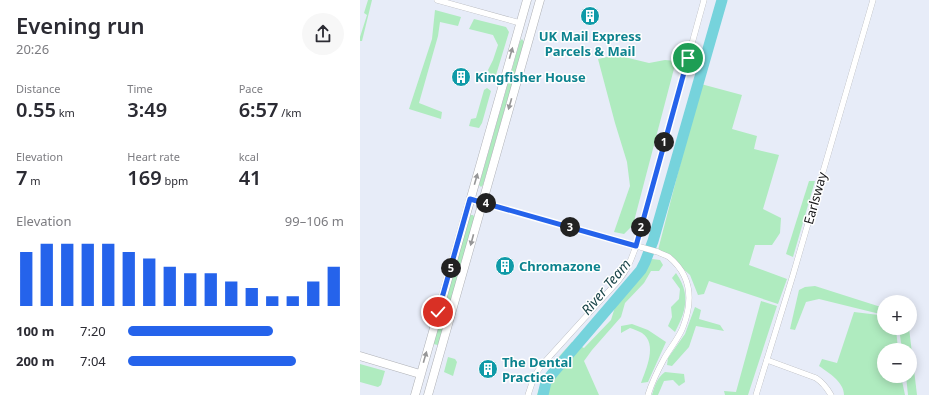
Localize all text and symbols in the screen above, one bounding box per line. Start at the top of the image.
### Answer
building icon: UK Mail Express Parcels & Mail [579,5,601,27]
text: Evening run [16,10,145,40]
button: share [302,13,344,55]
place label: UK Mail Express Parcels & Mail [539,27,641,60]
text: 20:26 [16,40,49,58]
pin [671,41,705,75]
one-way arrow [508,47,514,59]
icon: arrive [677,47,699,69]
building icon: Kingfisher House [450,66,472,88]
place label: Kingfisher House [475,68,586,86]
text: Distance [16,81,61,96]
text: Time [127,81,153,96]
text: Pace [239,81,263,96]
text: 0.55 [16,96,56,123]
text: 3:49 [127,96,167,123]
text: 6:57 [239,96,279,123]
one-way arrow [507,99,513,111]
text: km [56,105,75,120]
text: /km [279,105,302,120]
pin: 1 [654,132,674,152]
text: 1 [661,134,667,149]
text: Elevation [16,149,63,164]
text: Heart rate [127,149,180,164]
text: kcal [239,149,259,164]
text: 7 [16,164,27,191]
text: 169 [127,164,162,191]
text: 41 [239,164,262,191]
street label: Earlsway [799,169,831,226]
one-way arrow [473,172,479,184]
text: m [27,173,41,188]
text: bpm [162,173,188,188]
pin: 4 [476,193,496,213]
text: 4 [483,195,489,210]
text: Elevation [16,212,72,230]
text: 99–106 m [285,212,344,230]
pin: 3 [560,217,580,237]
pin: 2 [631,217,651,237]
text: 3 [567,219,573,234]
text: 2 [638,219,644,234]
one-way arrow [468,233,474,246]
building icon: Chromazone [494,255,516,277]
water label: River Team [577,255,635,319]
place label: Chromazone [519,257,601,275]
pin: 5 [441,258,461,278]
text: 5 [448,260,454,275]
pin [421,295,455,329]
map controls [877,295,917,383]
button: + [877,295,917,335]
icon: check [427,301,449,323]
text: 100 m [16,322,54,340]
text: 7:20 [80,322,106,340]
button: − [877,343,917,383]
one-way arrow [422,351,428,363]
text: 200 m [16,352,54,370]
text: 7:04 [80,352,106,370]
place label: The Dental Practice [502,353,572,386]
building icon: The Dental Practice [477,358,499,380]

